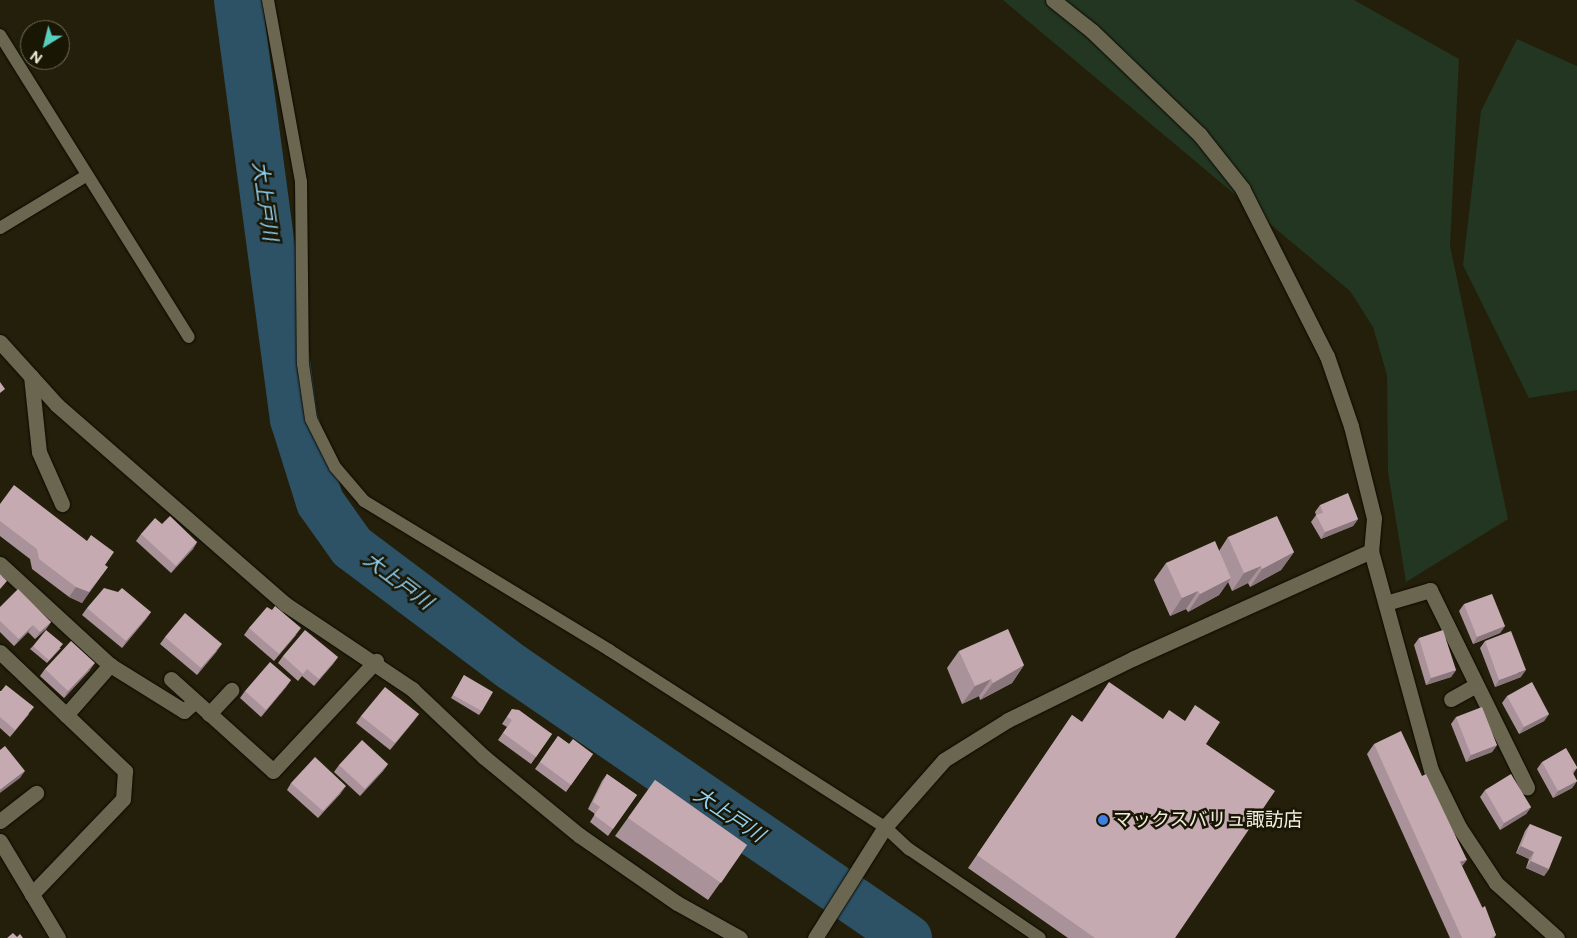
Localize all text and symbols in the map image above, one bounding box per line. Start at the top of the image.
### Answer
north arrow [20,20,70,70]
text: N [27,47,46,67]
water label: 大上戸川 [248,160,282,242]
water label: 大上戸川 [359,547,437,615]
water label: 大上戸川 [689,783,769,847]
place label: マックスバリュ諏訪店 [1113,809,1303,831]
marker: マックスバリュ諏訪店 [1097,814,1109,826]

